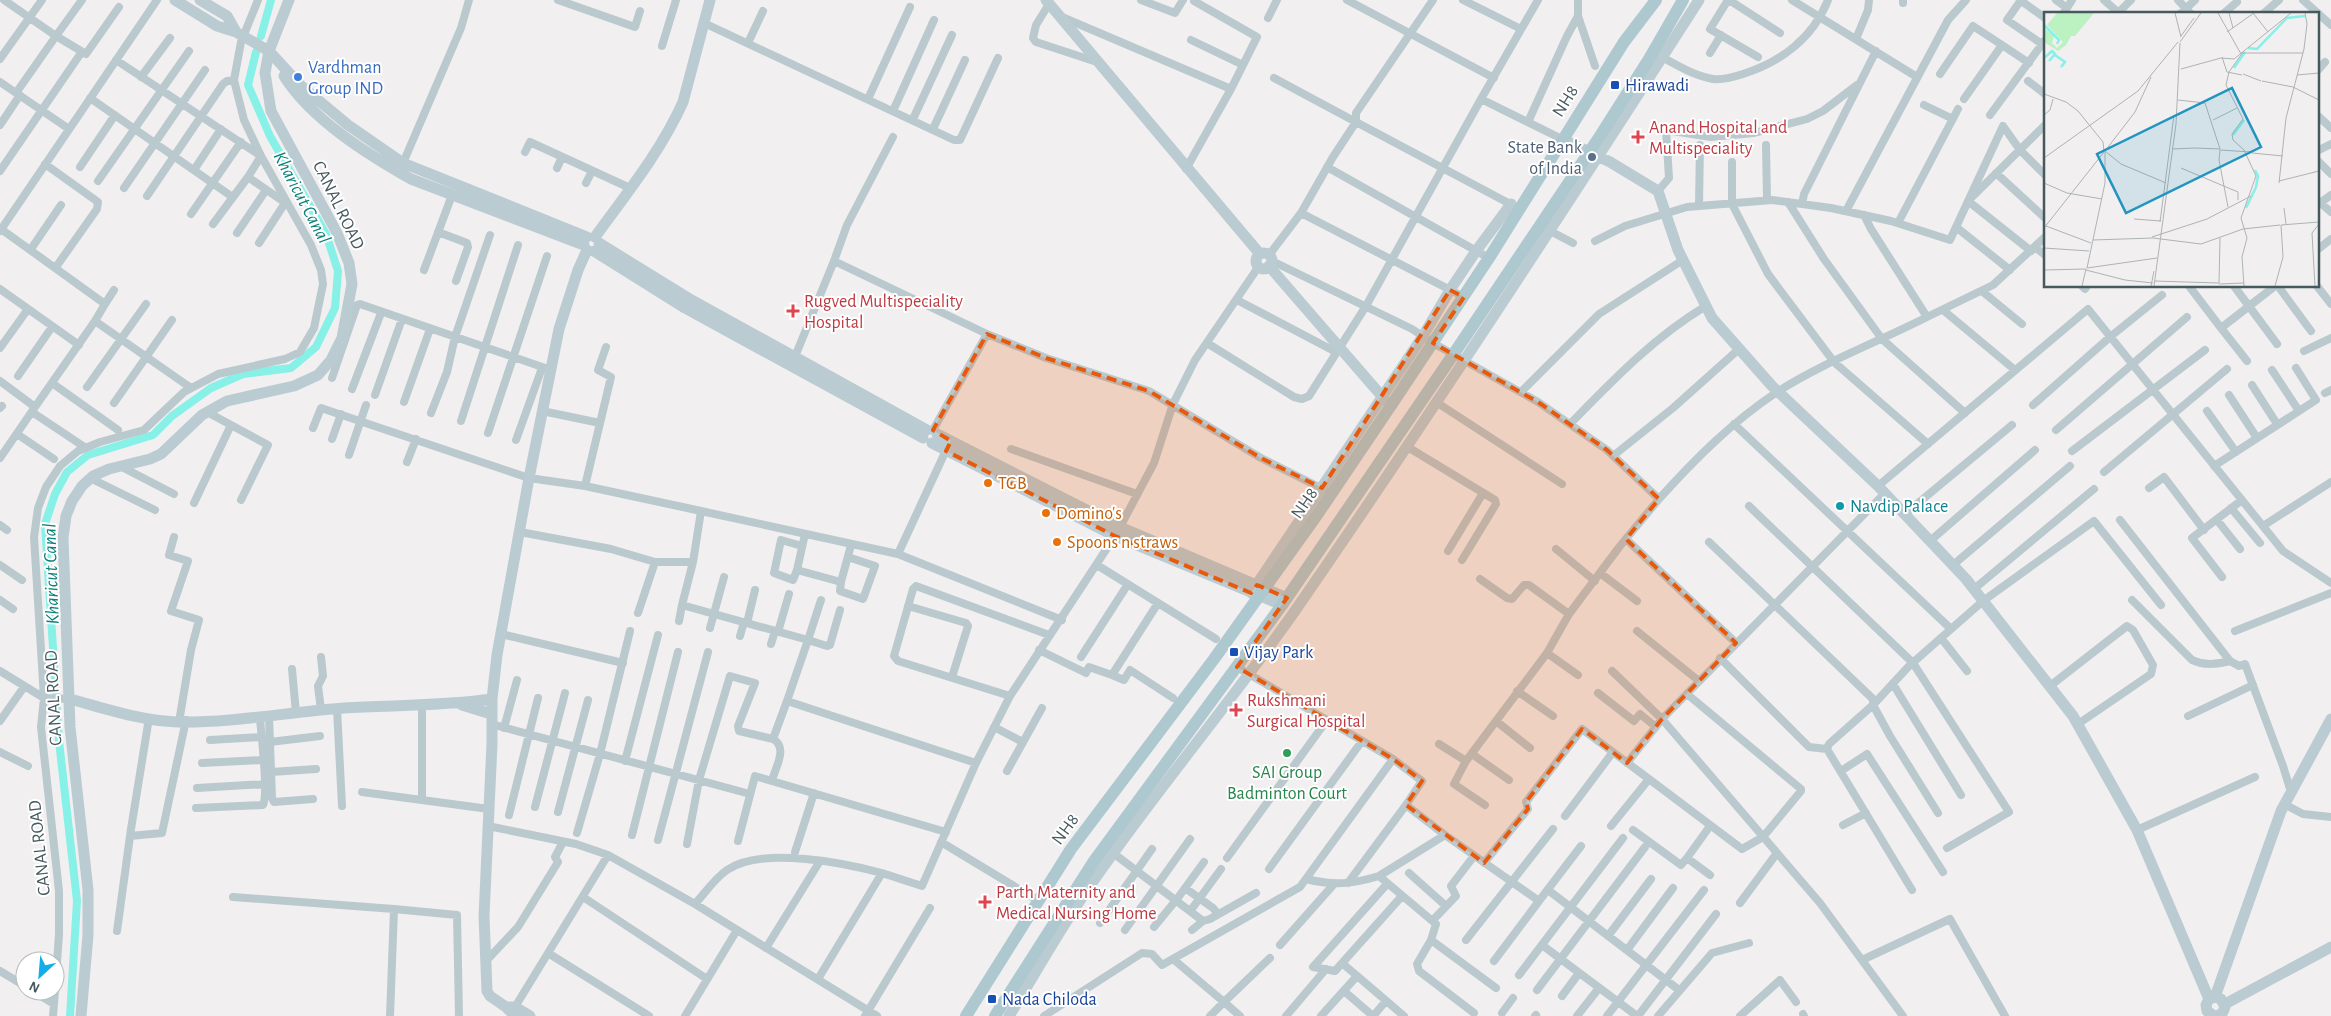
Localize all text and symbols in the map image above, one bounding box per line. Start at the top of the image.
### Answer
inset map [2044,12,2318,288]
place label: Vardhman Group IND [308,59,383,98]
marker: Vardhman Group IND [292,71,304,83]
place label: Hirawadi [1625,77,1689,95]
marker: Hirawadi [1609,79,1621,91]
street label: NH8 [1549,83,1582,120]
place label: Anand Hospital and Multispeciality [1649,119,1787,158]
marker: Anand Hospital and Multispeciality [1631,130,1645,144]
place label: State Bank of India [1507,139,1583,178]
water label: Kharicut Canal [270,149,334,247]
marker: State Bank of India [1586,151,1598,163]
street label: CANAL ROAD [309,158,367,253]
place label: Rugved Multispeciality Hospital [804,293,963,332]
marker: Rugved Multispeciality Hospital [786,304,800,318]
place label: TGB [998,475,1027,493]
marker: TGB [982,477,994,489]
street label: NH8 [1288,485,1322,522]
place label: Navdip Palace [1850,498,1948,516]
marker: Navdip Palace [1834,500,1846,512]
place label: Domino's [1056,505,1122,523]
marker: Domino's [1040,507,1052,519]
water label: Kharicut Canal [40,523,63,625]
place label: Spoons n straws [1067,534,1178,552]
marker: Spoons n straws [1051,536,1063,548]
place label: Vijay Park [1244,644,1314,662]
marker: Vijay Park [1228,646,1240,658]
street label: CANAL ROAD [43,650,65,746]
place label: Rukshmani Surgical Hospital [1247,692,1365,731]
marker: Rukshmani Surgical Hospital [1229,703,1243,717]
marker: SAI Group Badminton Court [1281,747,1293,759]
place label: SAI Group Badminton Court [1227,764,1347,803]
street label: CANAL ROAD [26,799,54,897]
street label: NH8 [1049,811,1083,848]
place label: Parth Maternity and Medical Nursing Home [996,884,1157,923]
marker: Parth Maternity and Medical Nursing Home [978,895,992,909]
north arrow [15,951,65,1001]
text: N [27,978,42,995]
place label: Nada Chiloda [1002,991,1097,1009]
marker: Nada Chiloda [986,993,998,1005]

